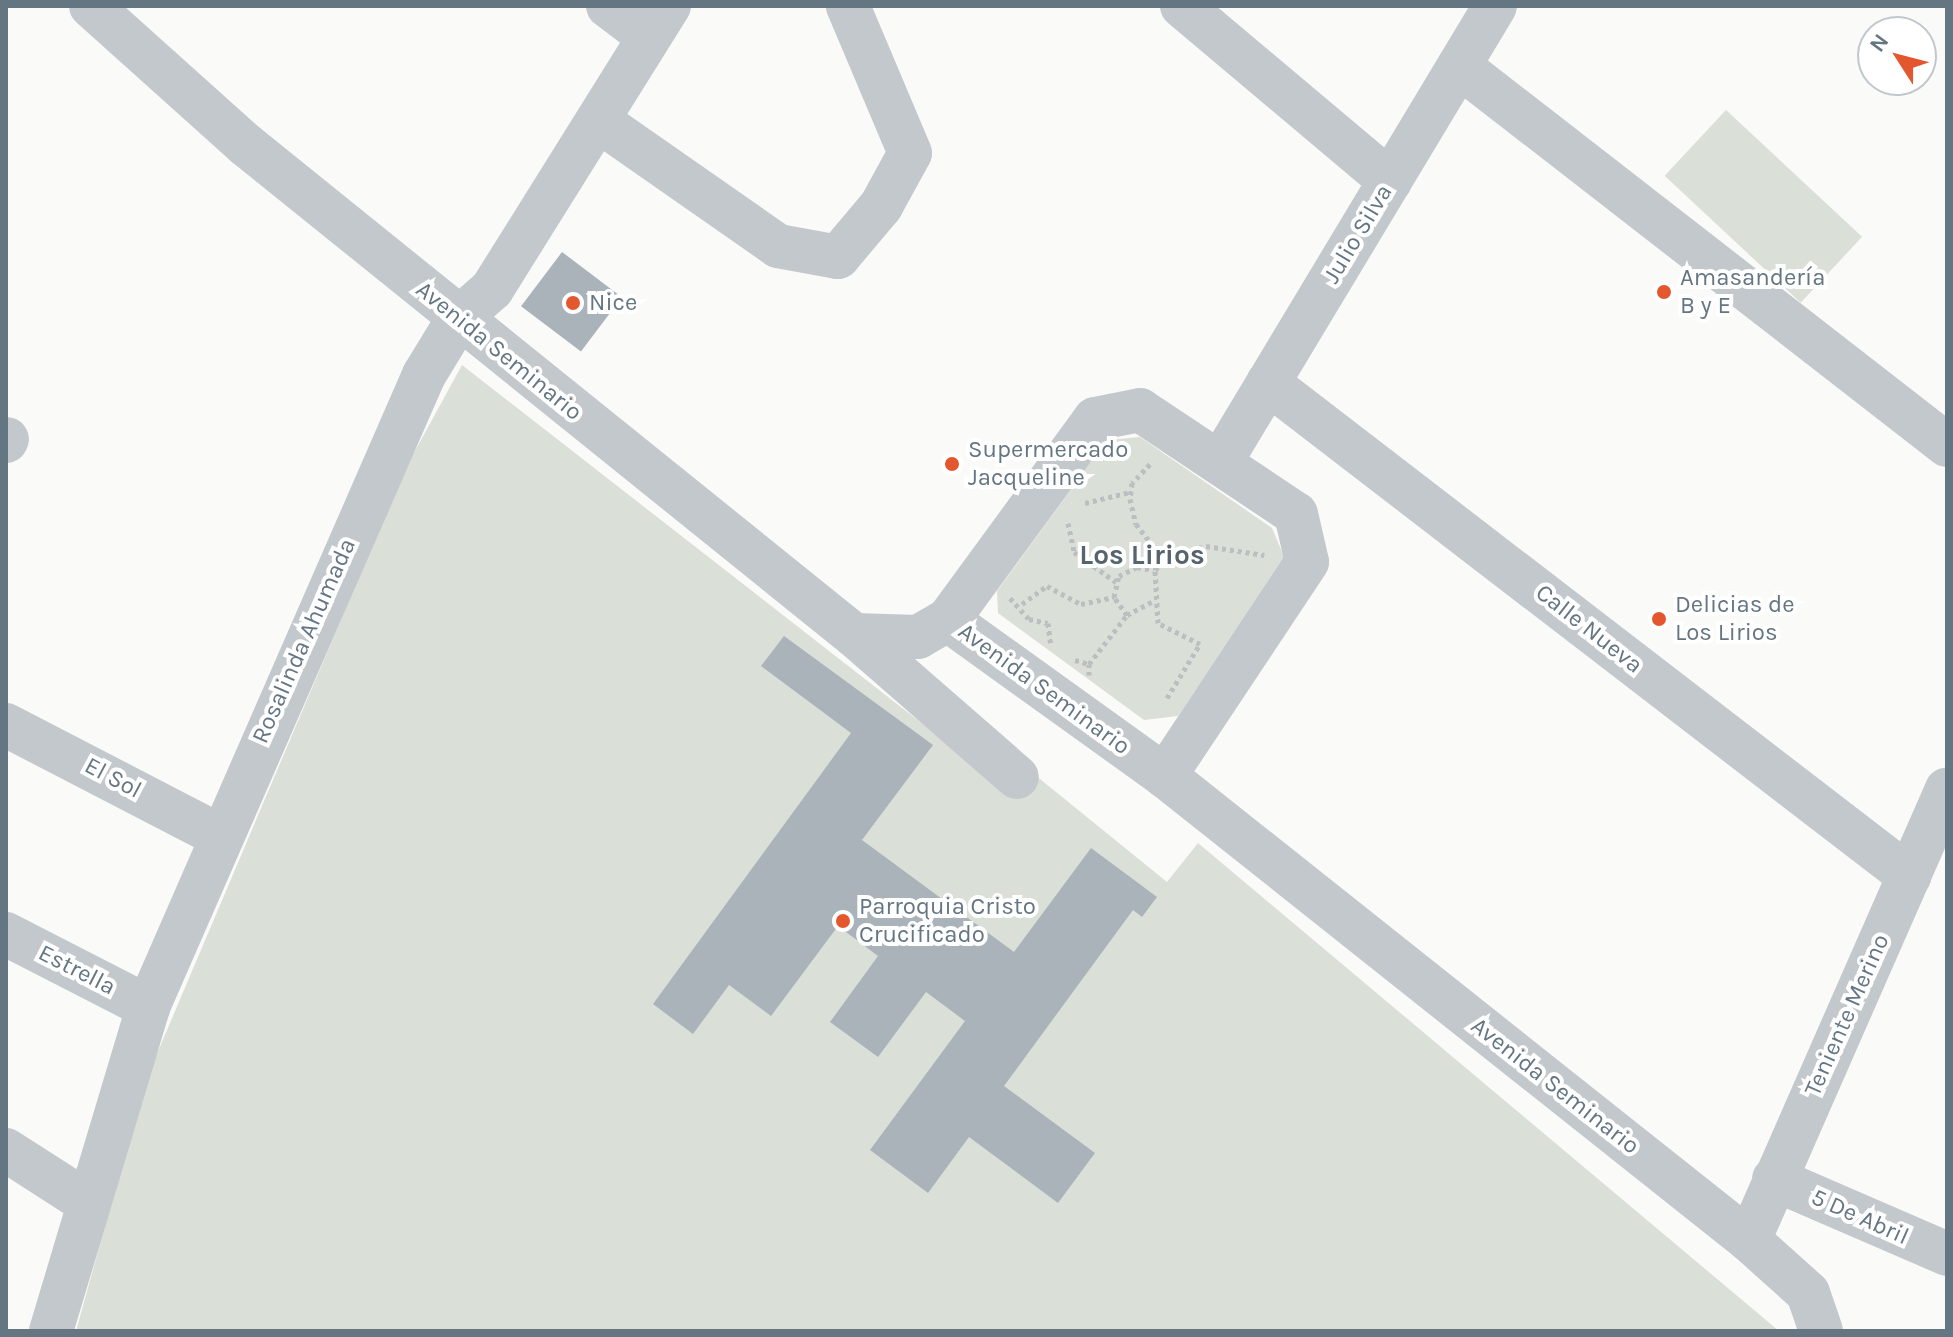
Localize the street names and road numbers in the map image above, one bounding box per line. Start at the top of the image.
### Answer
street label: Julio Silva [1317,179,1399,289]
street label: Avenida Seminario [410,275,588,427]
street label: Rosalinda Ahumada [246,534,362,748]
street label: Calle Nueva [1530,578,1648,680]
street label: Avenida Seminario [952,617,1136,761]
street label: El Sol [80,751,146,805]
street label: Teniente Merino [1798,930,1896,1100]
street label: Estrella [34,938,120,1002]
street label: Avenida Seminario [1465,1011,1645,1161]
street label: 5 De Abril [1807,1183,1913,1251]

